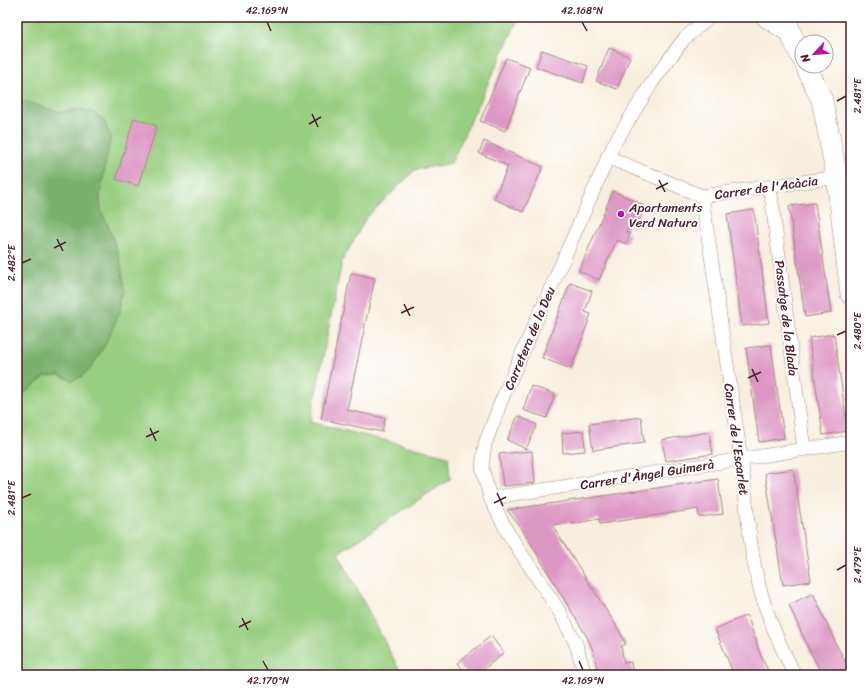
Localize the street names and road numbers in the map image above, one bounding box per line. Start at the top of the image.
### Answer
street label: Carrer de l'Acàcia [713,169,820,206]
street label: Passatge de la Blada [768,259,805,378]
street label: Carretera de la Deu [497,283,562,394]
street label: Carrer de l'Escarlet [717,382,756,497]
street label: Carrer d'Àngel Guimerà [578,452,716,496]

